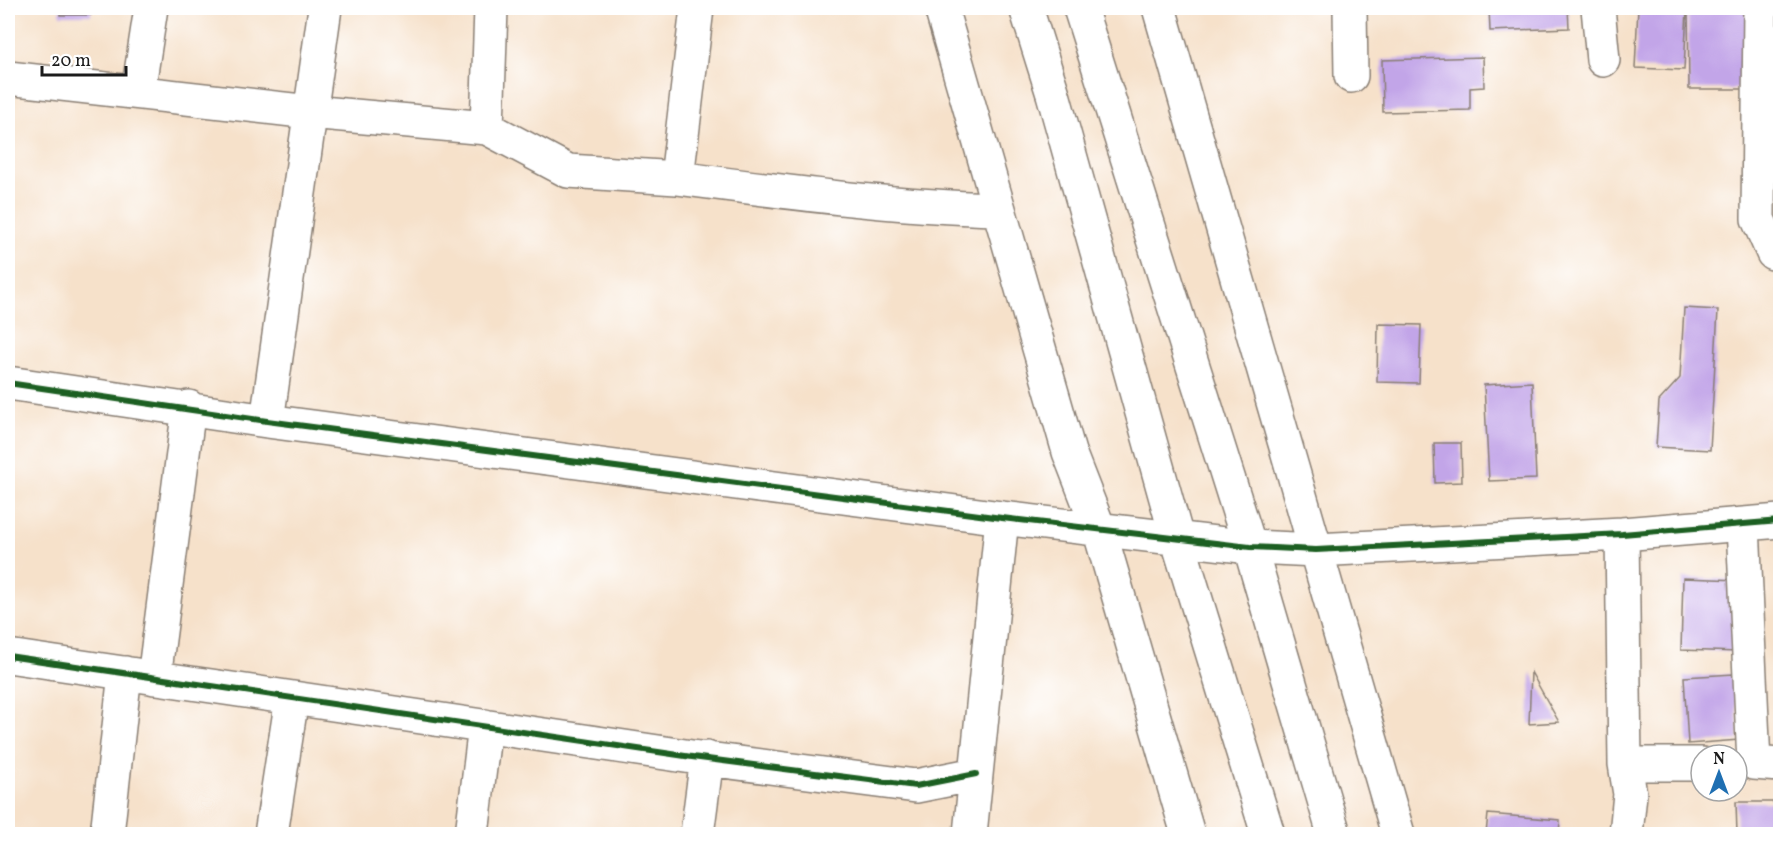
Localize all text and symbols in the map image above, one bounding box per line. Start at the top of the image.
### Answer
scale bar [42,39,126,77]
text: 20 m [51,49,91,74]
north arrow [1689,743,1749,803]
text: N [1713,749,1725,771]

